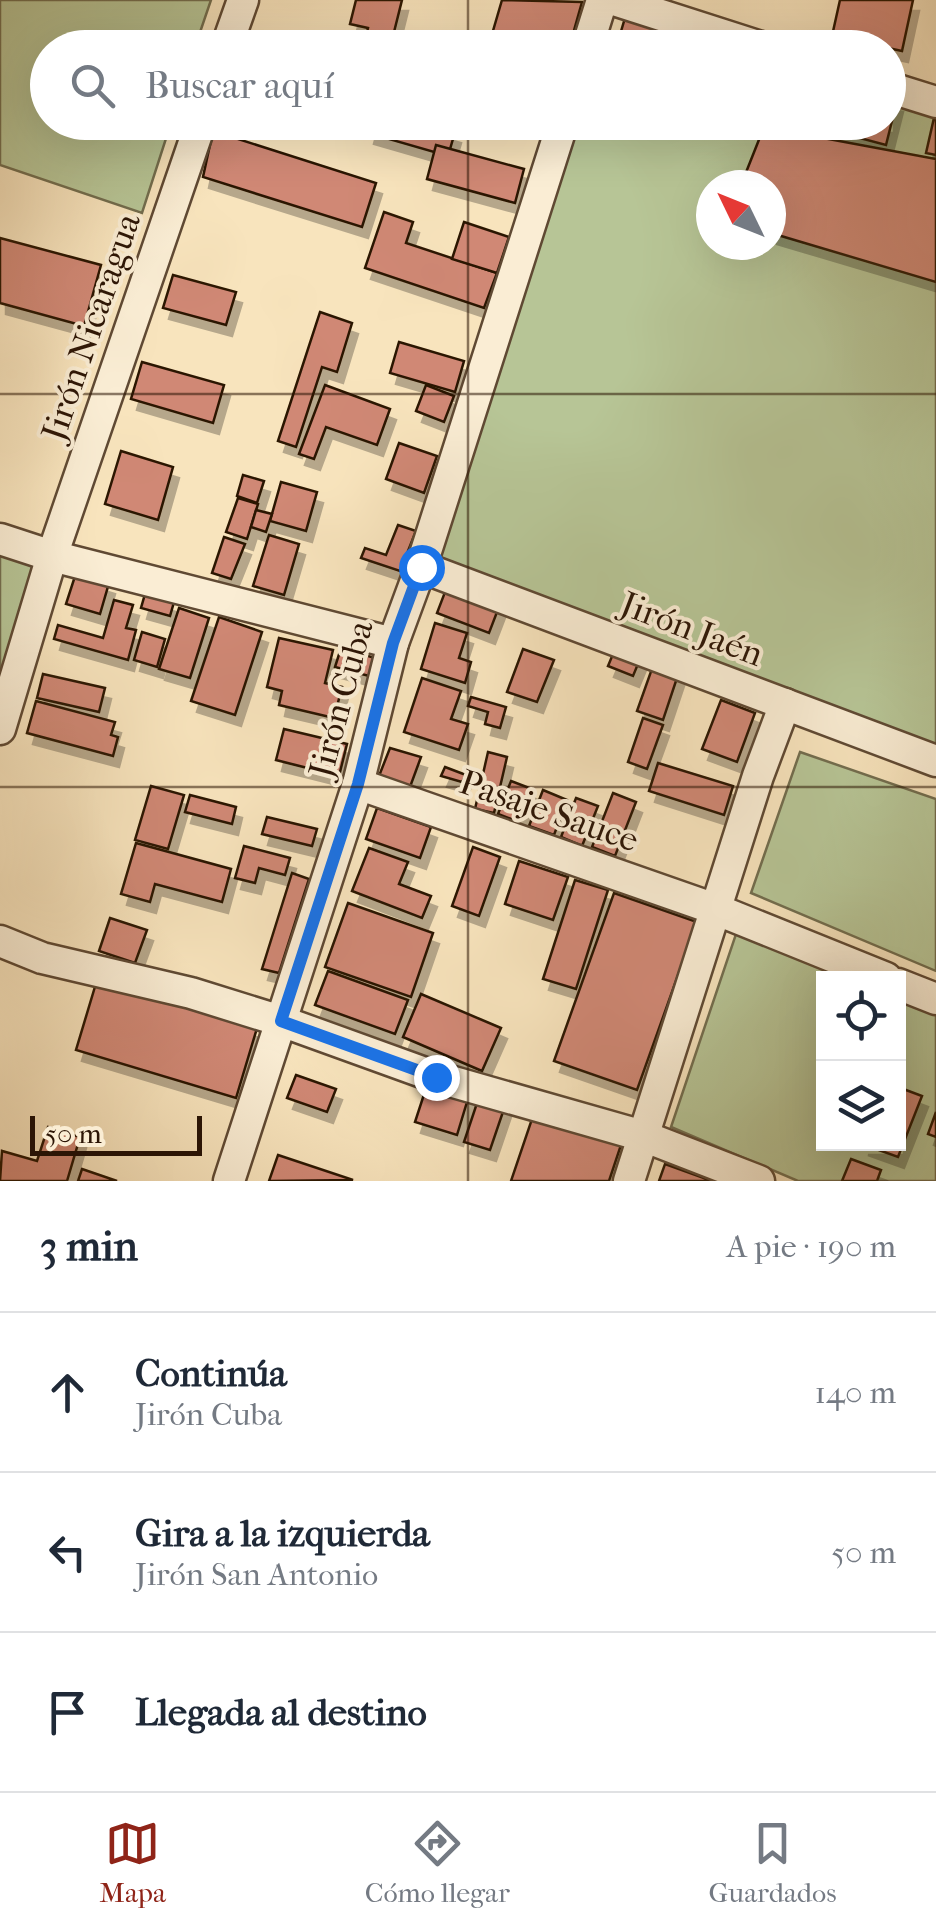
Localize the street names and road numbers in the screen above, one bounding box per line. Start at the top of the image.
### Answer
street label: Jirón Nicaragua [32,207,149,449]
street label: Jirón Jaén [612,582,769,675]
street label: Jirón Cuba [300,615,382,785]
street label: Pasaje Sauce [454,761,644,861]

